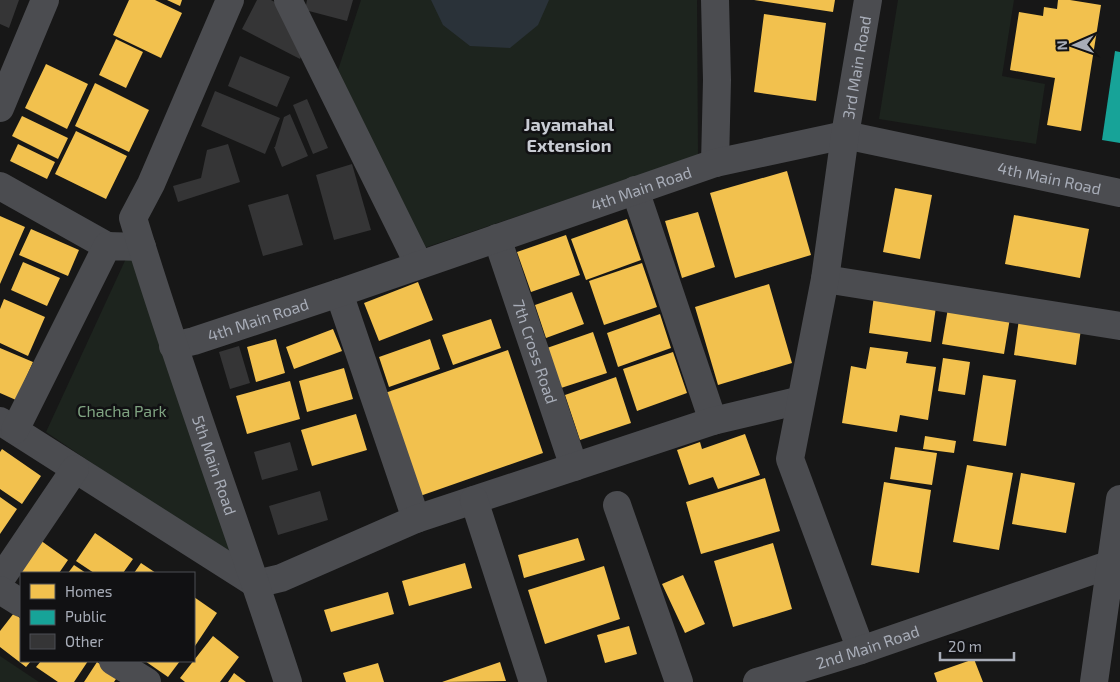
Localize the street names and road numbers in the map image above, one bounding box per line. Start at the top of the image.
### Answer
street label: 3rd Main Road [838,14,874,121]
street label: 4th Main Road [996,157,1103,198]
street label: 4th Main Road [588,162,694,214]
street label: 4th Main Road [205,294,311,345]
street label: 7th Cross Road [509,297,562,406]
street label: 5th Main Road [189,413,241,517]
street label: 2nd Main Road [814,621,922,672]

